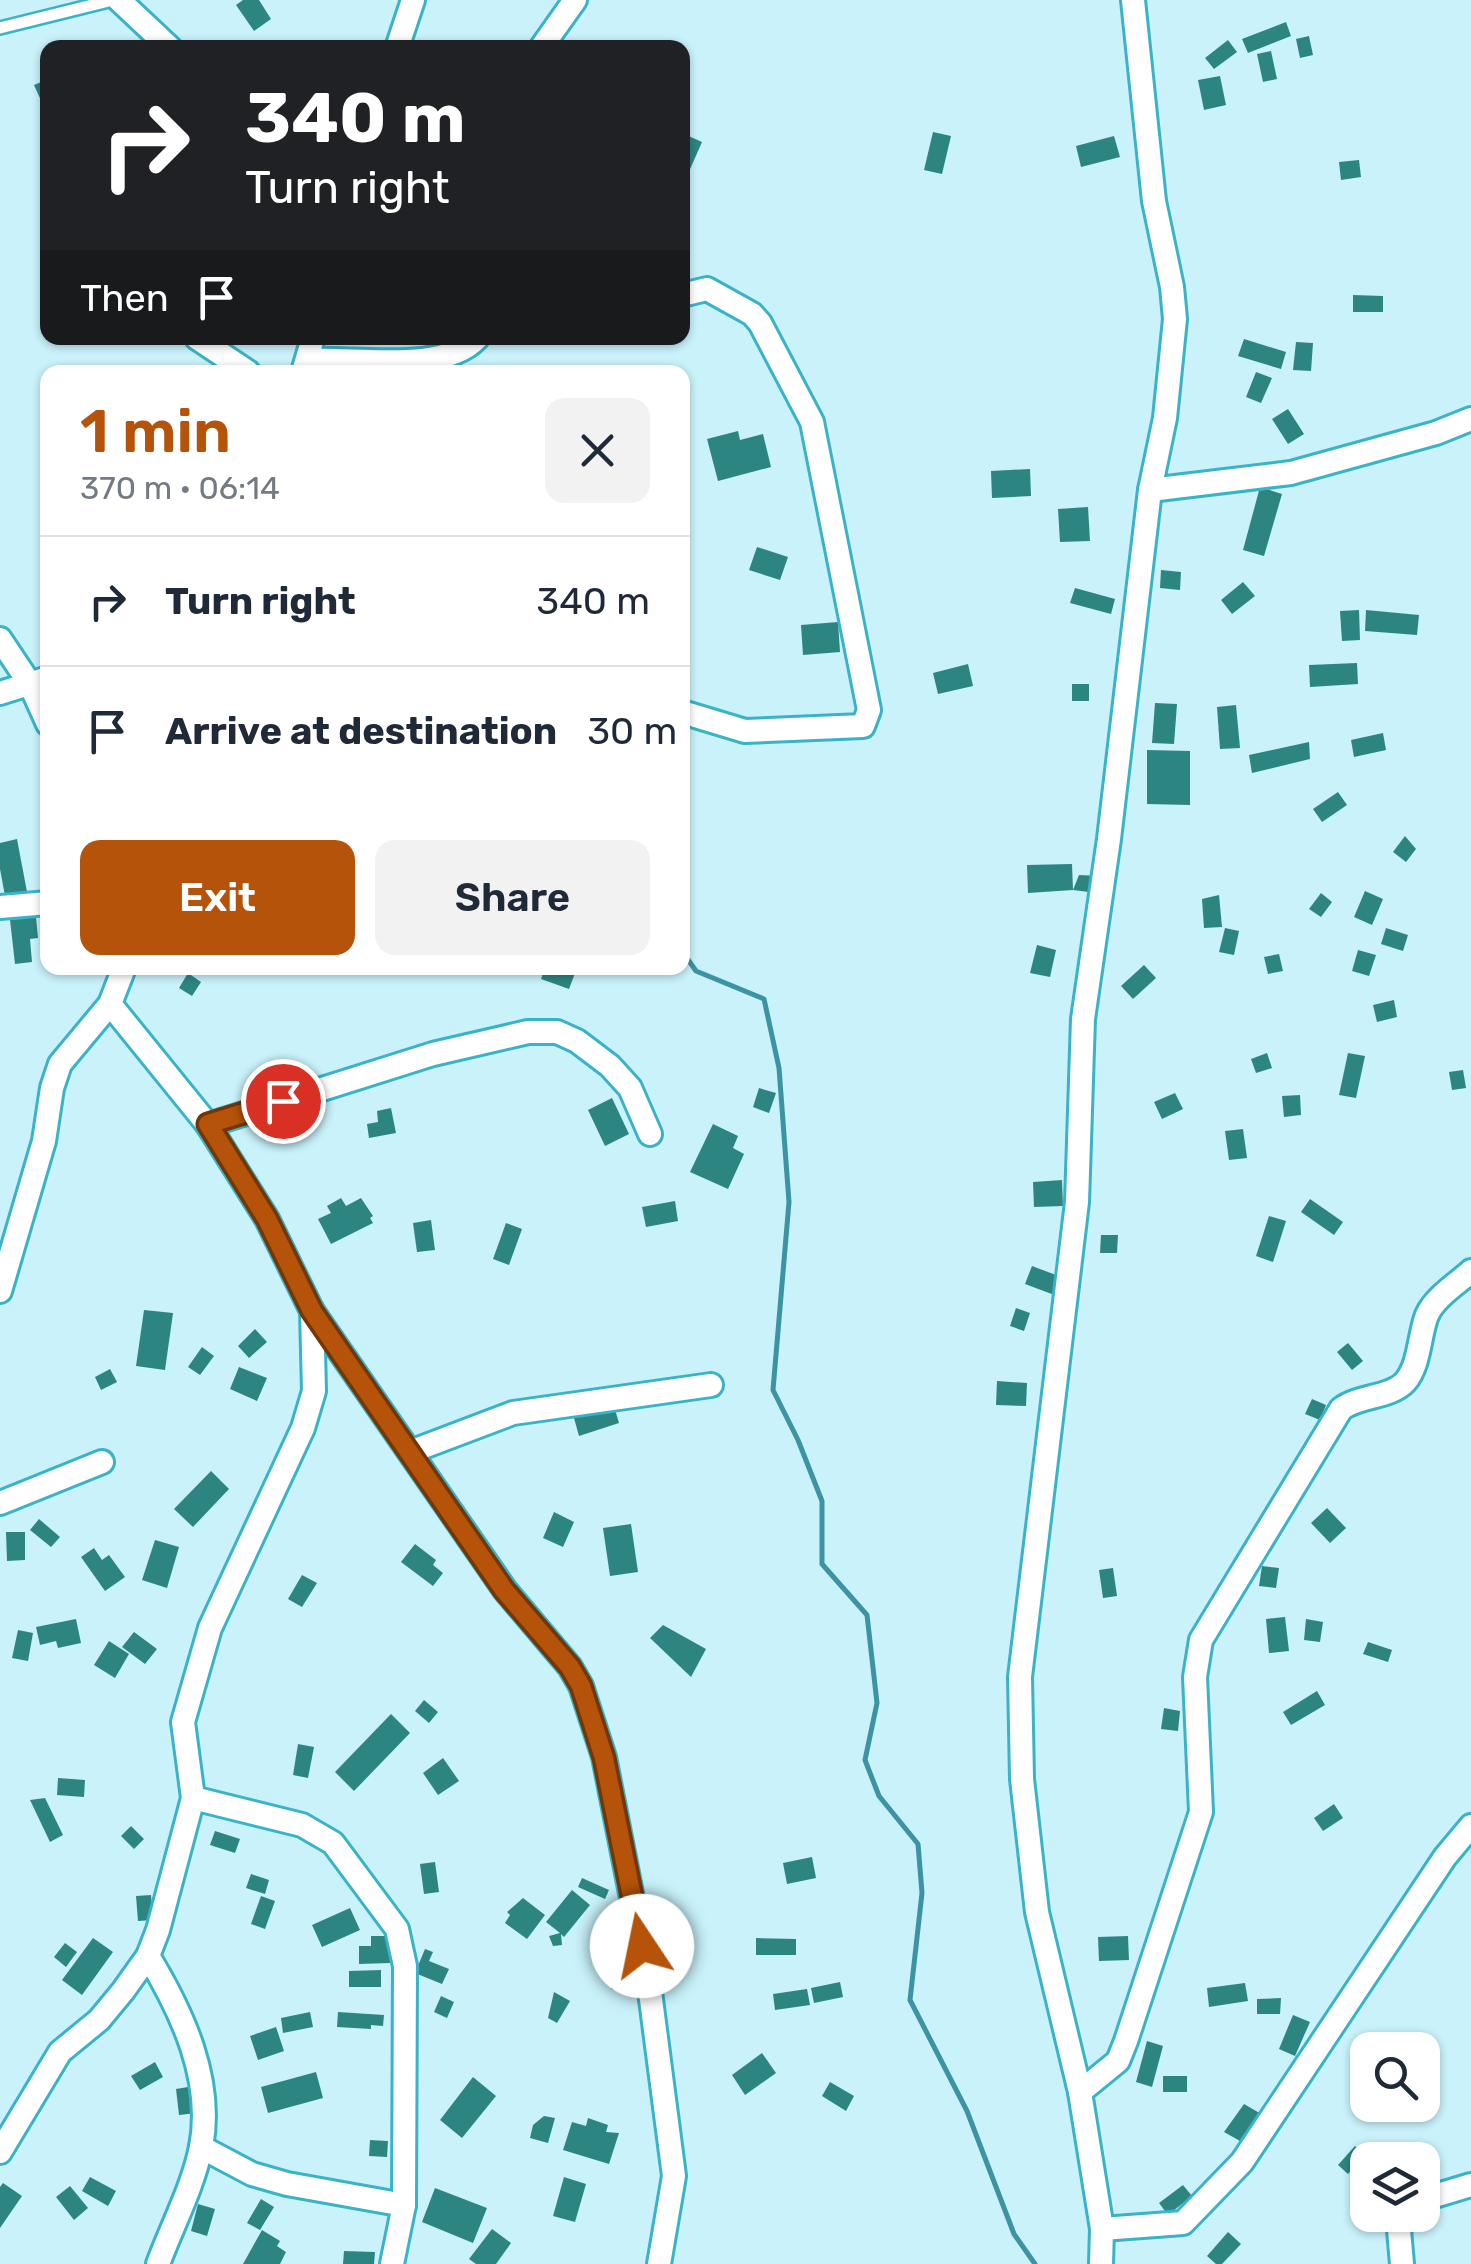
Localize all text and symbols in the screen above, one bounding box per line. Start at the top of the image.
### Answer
text: 340 m [245,77,466,160]
icon: right [80,80,210,210]
text: Turn right [245,161,449,214]
icon: arrive [189,270,244,325]
text: Then [80,275,169,321]
text: 1 min [80,396,231,467]
button: close [545,398,650,503]
text: 370 m · 06:14 [80,469,280,507]
icon: right [80,574,135,629]
text: Turn right [165,578,356,624]
text: 340 m [536,578,650,624]
icon: arrive [80,704,135,759]
text: Arrive at destination [165,708,557,754]
text: 30 m [587,708,677,754]
button: Exit [80,840,355,955]
button: Share [375,840,650,955]
pin [241,1059,326,1144]
icon: arrive [256,1074,311,1129]
position arrow [590,1894,694,1998]
map controls [1350,2032,1440,2232]
button: search [1350,2032,1440,2122]
button: layers [1350,2142,1440,2232]

